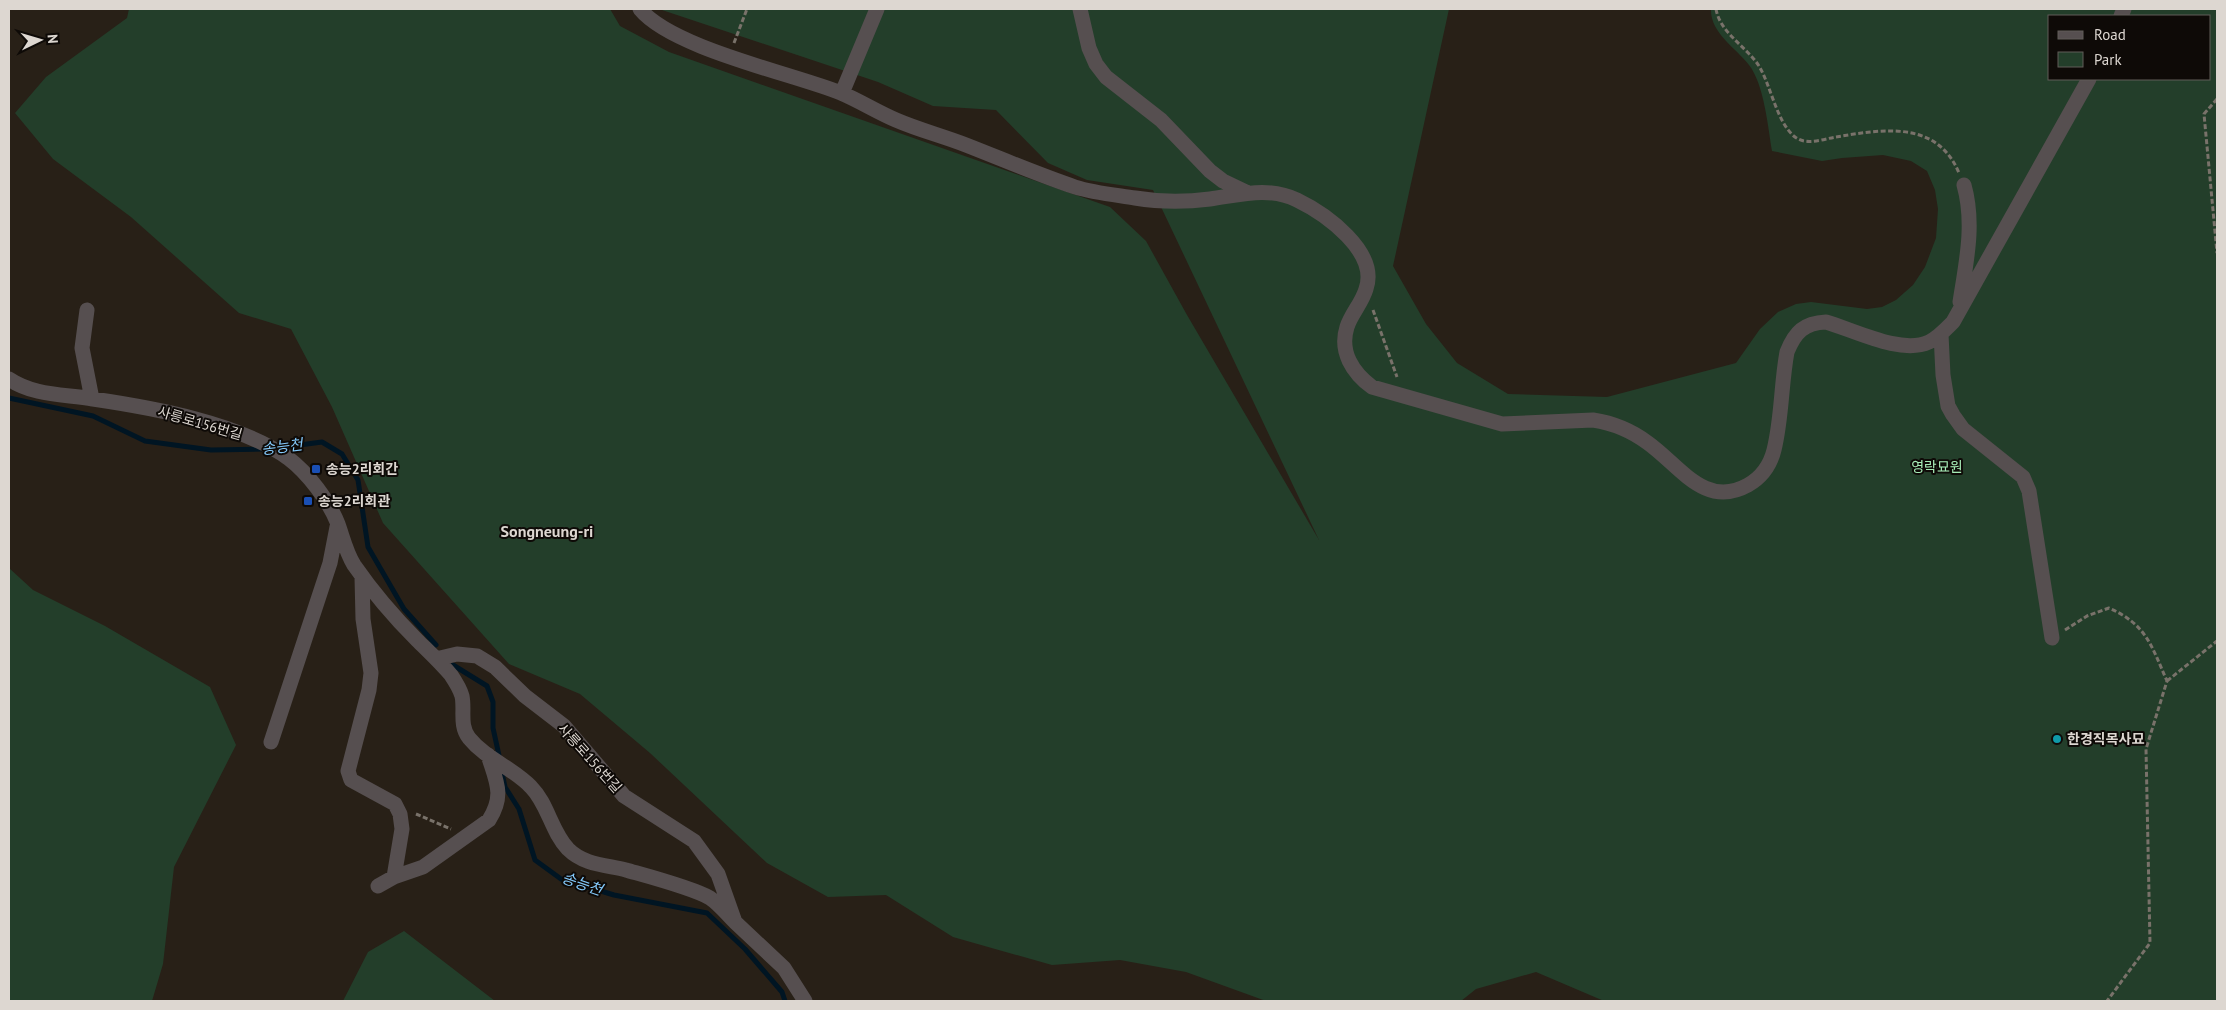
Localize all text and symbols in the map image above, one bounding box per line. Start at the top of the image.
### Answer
north arrow [15,15,65,65]
legend [2048,15,2211,80]
text: Road [2094,25,2126,44]
text: N [44,33,62,44]
text: Park [2094,50,2122,69]
street label: 사릉로156번길 [156,402,244,444]
water label: 송능천 [260,434,306,458]
park label: 영락묘원 [1911,458,1963,476]
place label: 송능2리회간 [326,460,398,478]
marker: 송능2리회간 [310,463,322,475]
place label: 송능2리회관 [318,492,390,510]
marker: 송능2리회관 [302,495,314,507]
district label: Songneung-ri [501,521,593,541]
street label: 사릉로156번길 [554,720,626,796]
place label: 한경직목사묘 [2067,730,2144,748]
marker: 한경직목사묘 [2051,733,2063,745]
water label: 송능천 [559,868,607,900]

